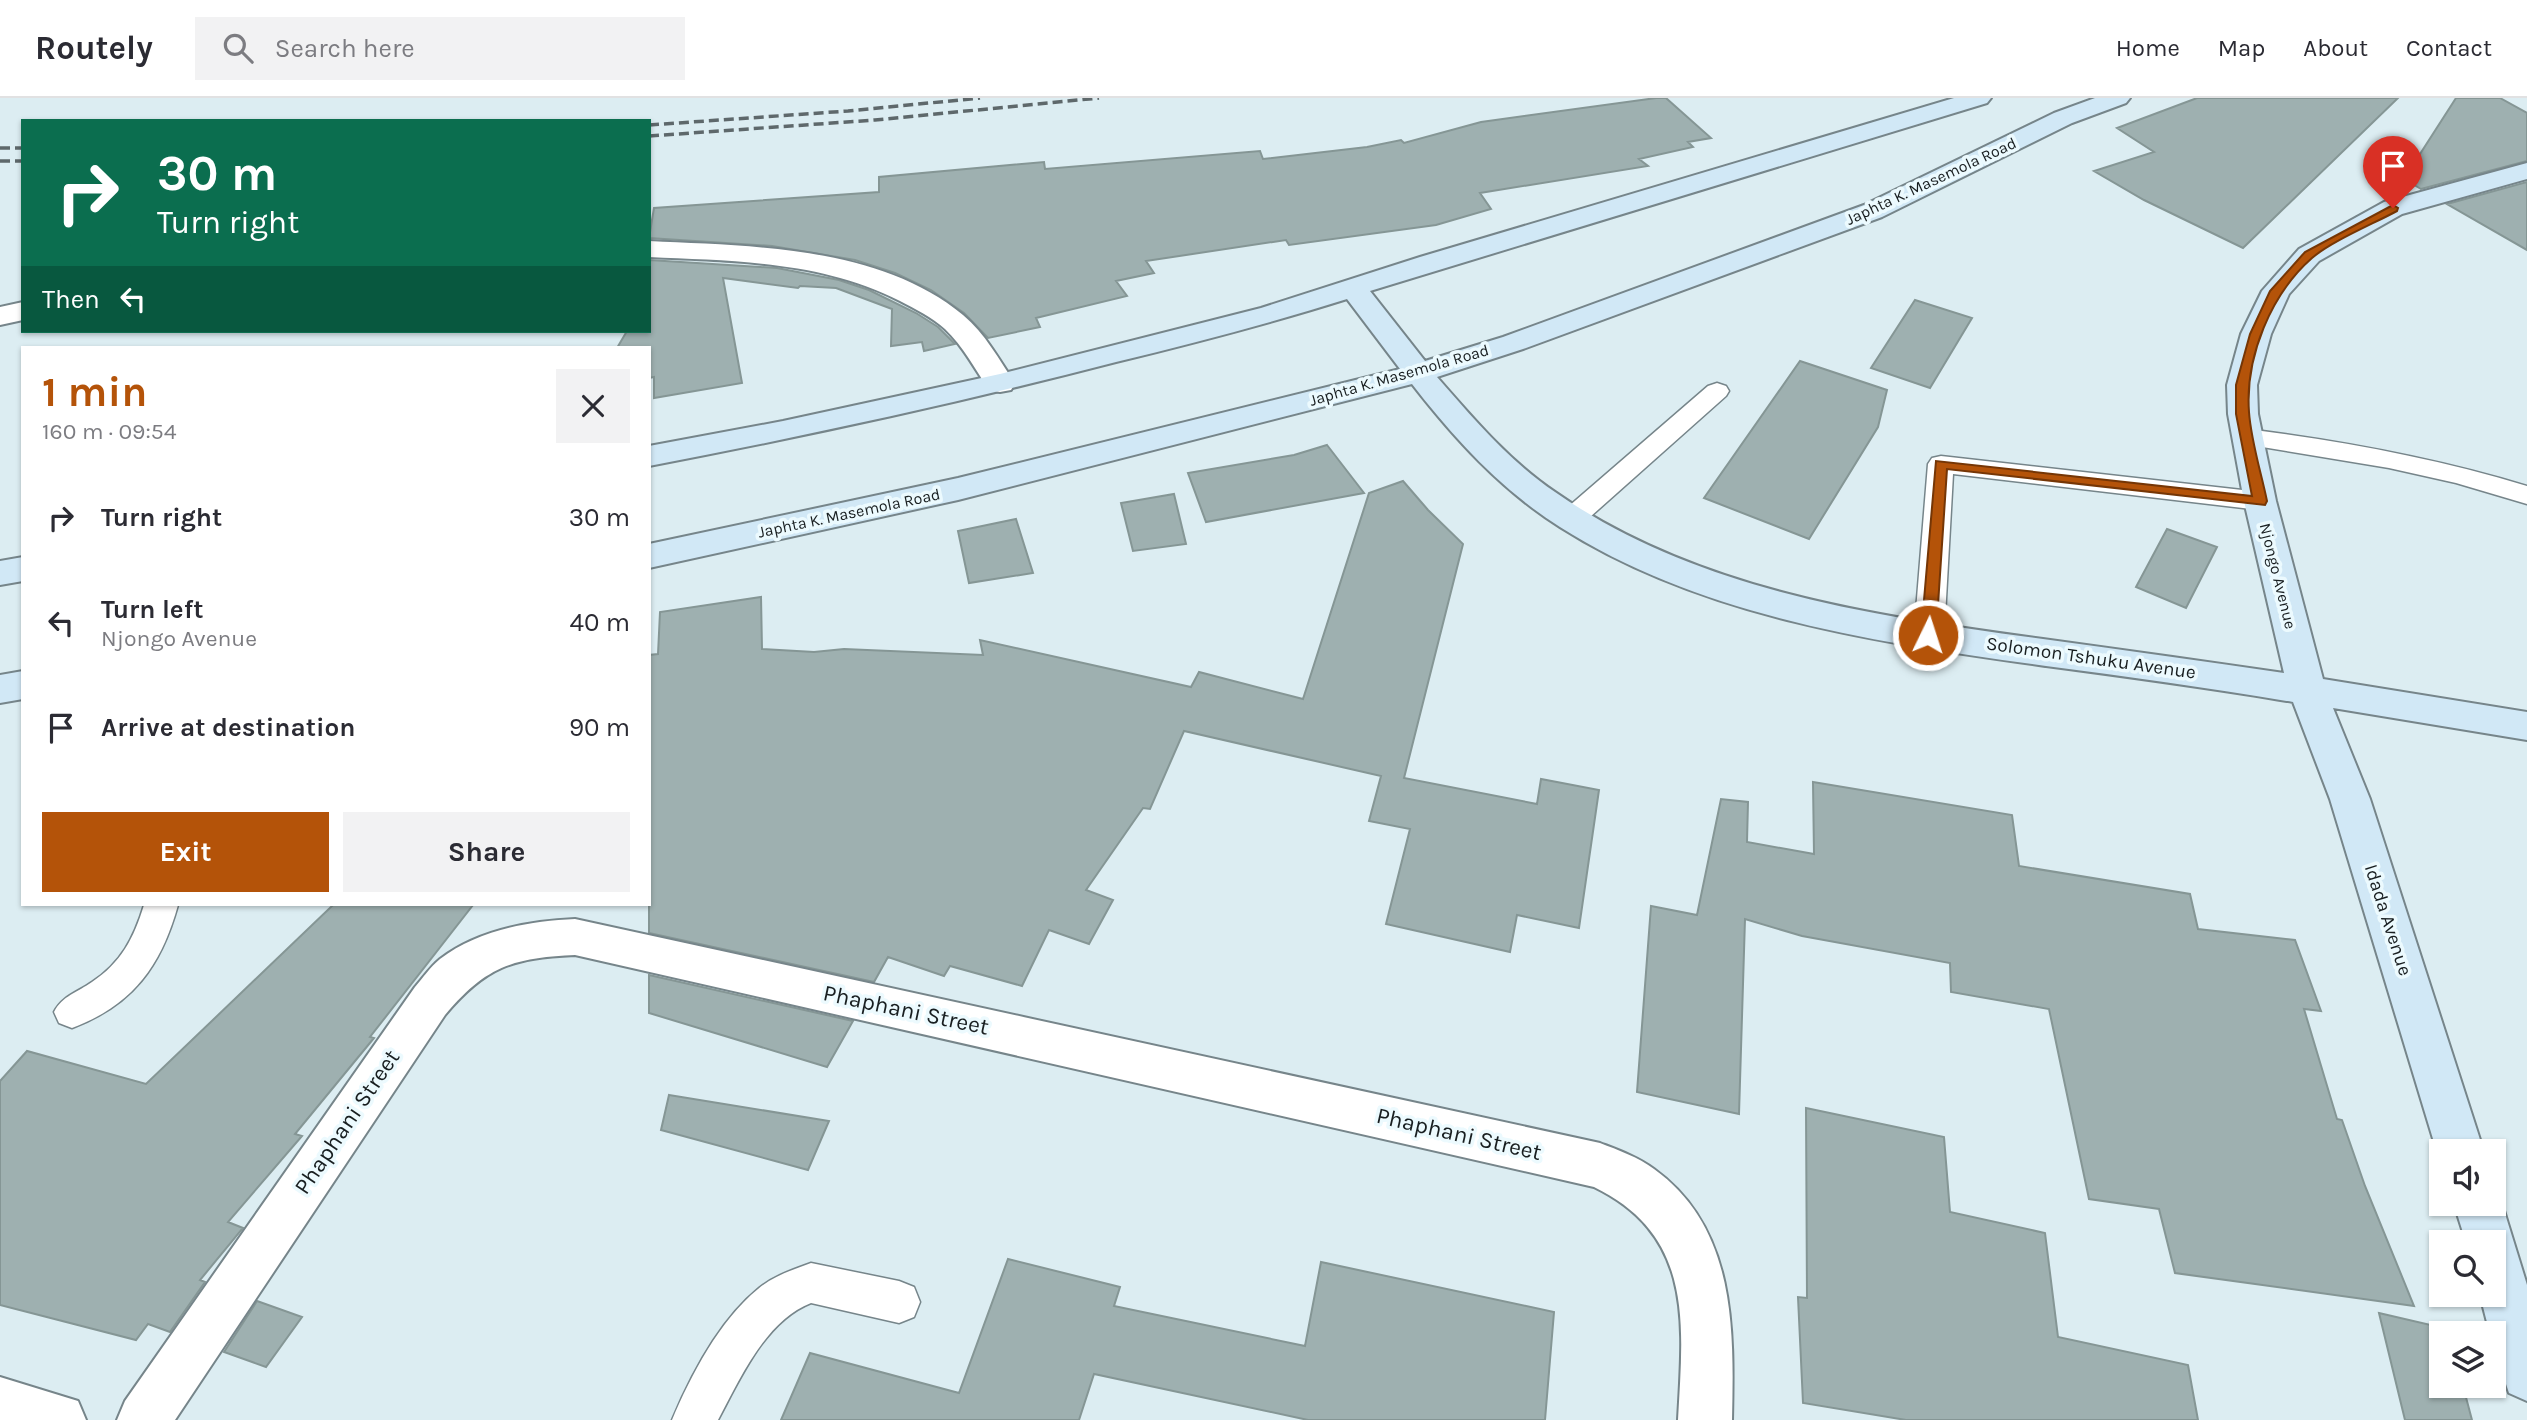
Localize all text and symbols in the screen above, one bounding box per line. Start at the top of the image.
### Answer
search box [195,17,685,80]
text: Routely [35,29,153,67]
icon: search [219,29,257,67]
text: Search here [275,33,415,64]
text: Home [2116,34,2180,62]
text: Map [2218,34,2265,62]
text: About [2303,34,2368,62]
text: Contact [2406,34,2492,62]
street label: Japhta K. Masemola Road [1843,133,2019,229]
pin [2363,136,2423,208]
text: 30 m [157,145,277,202]
icon: right [42,147,133,238]
icon: arrive [2374,147,2412,185]
text: Turn right [157,204,299,241]
icon: left [114,280,152,318]
text: Then [42,284,100,315]
street label: Japhta K. Masemola Road [1307,340,1491,410]
text: 1 min [42,367,147,417]
button: close [556,369,630,443]
text: 160 m · 09:54 [42,418,177,445]
street label: Japhta K. Masemola Road [756,484,942,542]
icon: right [42,499,80,537]
text: Turn right [101,502,222,533]
text: 30 m [569,502,630,533]
street label: Njongo Avenue [2256,521,2300,631]
text: Turn left [101,594,203,625]
position arrow [1891,598,1965,672]
icon: left [42,604,80,642]
text: 40 m [570,607,630,638]
text: Njongo Avenue [101,625,257,652]
street label: Solomon Tshuku Avenue [1985,632,2197,684]
icon: arrive [42,709,80,747]
text: Arrive at destination [101,712,355,743]
text: 90 m [569,712,630,743]
button: Exit [42,812,329,892]
button: Share [343,812,630,892]
street label: Idada Avenue [2360,862,2416,978]
street label: Phaphani Street [821,979,992,1041]
street label: Phaphani Street [289,1044,406,1199]
street label: Phaphani Street [1374,1102,1545,1166]
map controls [2429,1139,2506,1398]
button: sound [2429,1139,2506,1216]
button: search [2429,1230,2506,1307]
button: layers [2429,1321,2506,1398]

